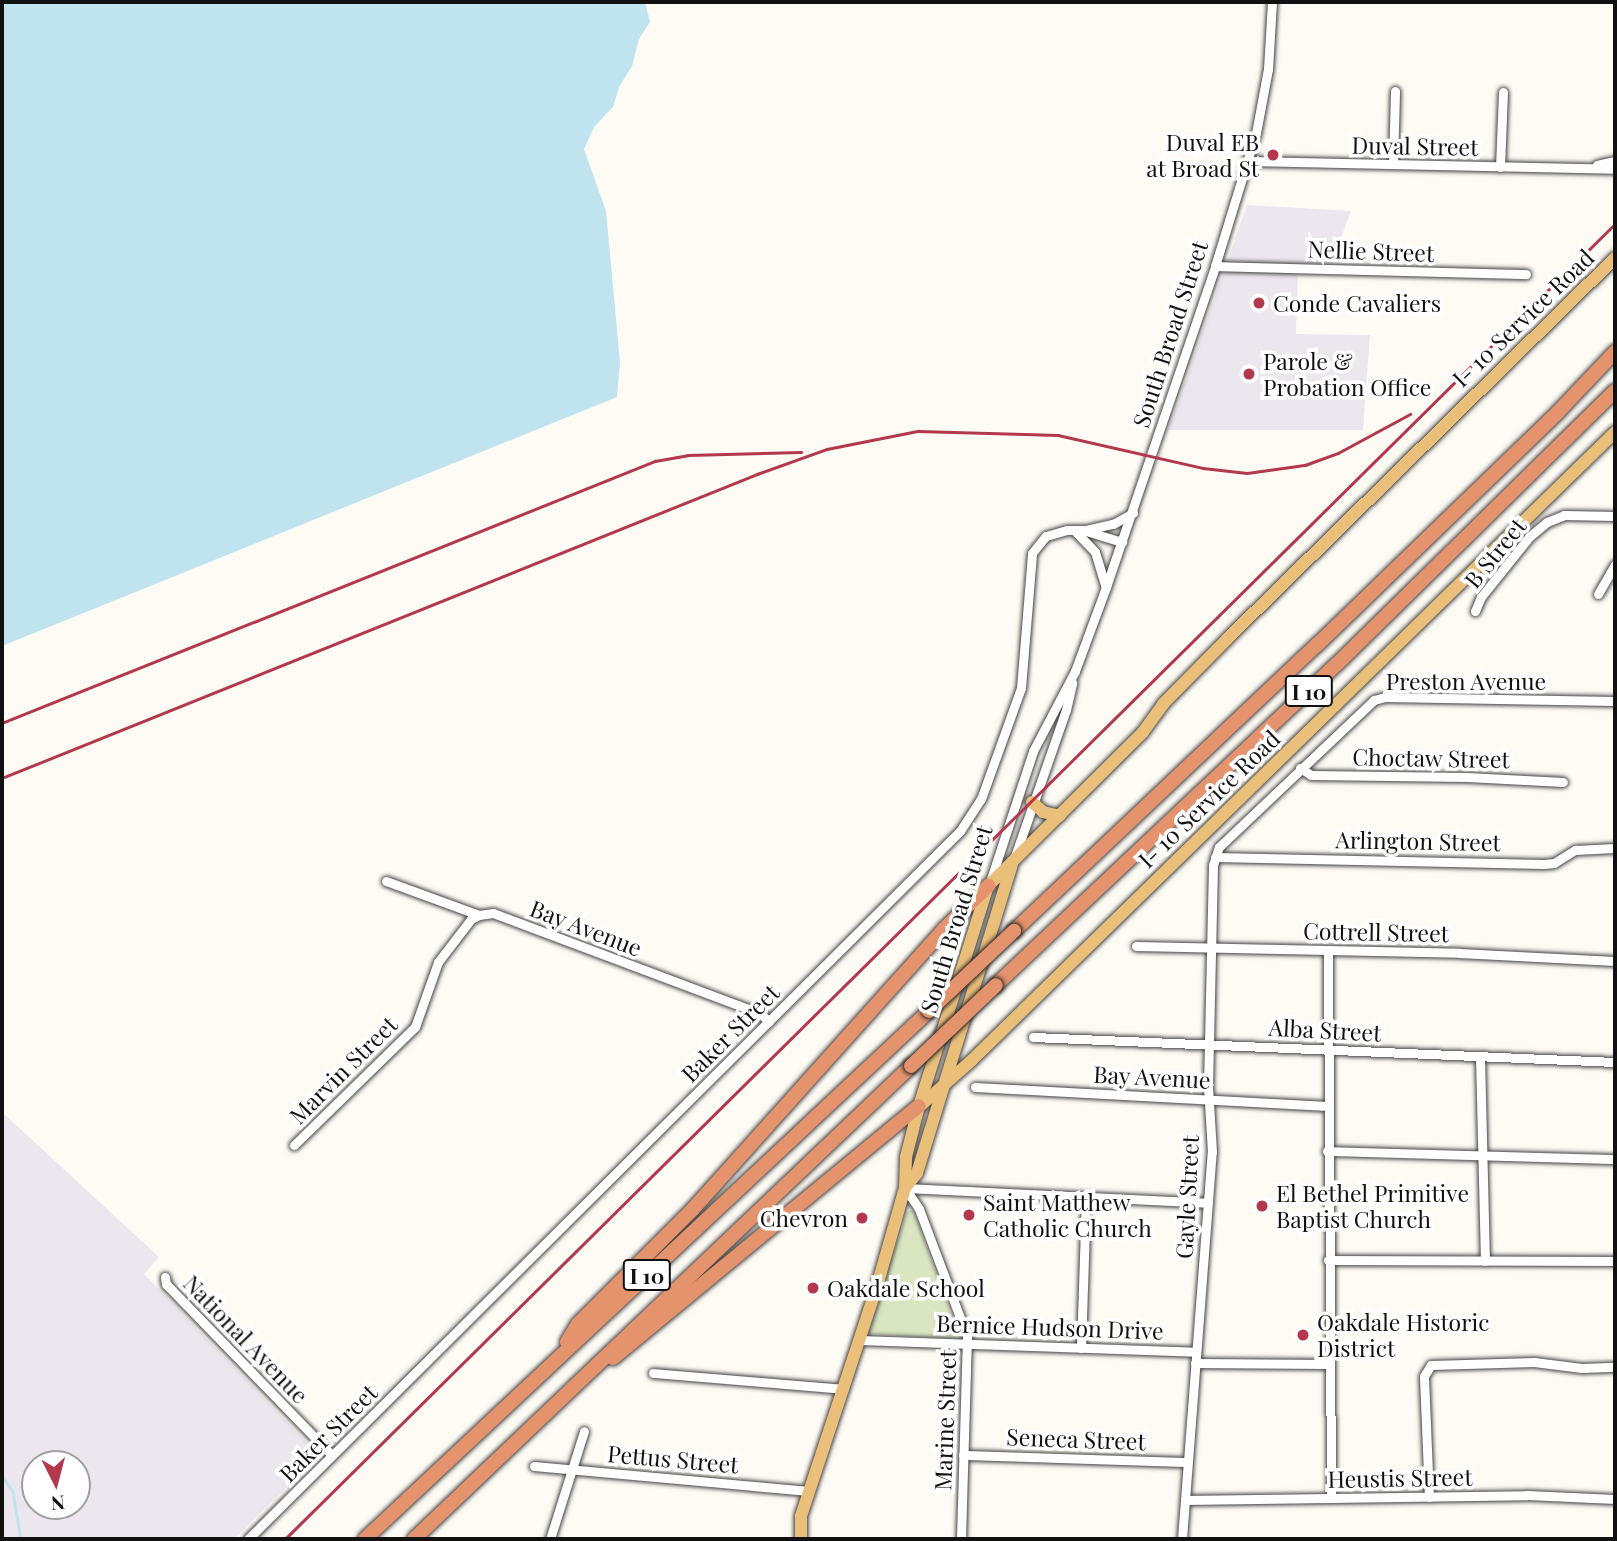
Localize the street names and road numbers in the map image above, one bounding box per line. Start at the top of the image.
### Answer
street label: Duval Street [1351,131,1479,161]
street label: Nellie Street [1307,235,1435,267]
street label: South Broad Street [1127,237,1213,431]
street label: I- 10 Service Road [1447,244,1599,392]
street label: B Street [1459,513,1531,593]
street label: Preston Avenue [1385,667,1547,695]
road number: I 10 [1284,674,1334,708]
street label: I- 10 Service Road [1133,725,1285,873]
street label: Choctaw Street [1352,743,1510,773]
street label: South Broad Street [914,822,998,1016]
street label: Arlington Street [1335,826,1501,856]
street label: Bay Avenue [526,894,646,962]
street label: Cottrell Street [1303,917,1449,947]
street label: Baker Street [675,978,785,1088]
street label: Marvin Street [283,1010,403,1130]
street label: Alba Street [1268,1013,1382,1047]
street label: Bay Avenue [1092,1060,1212,1094]
street label: Gayle Street [1170,1134,1204,1260]
road number: I 10 [622,1258,672,1292]
street label: National Avenue [178,1269,314,1409]
street label: Bernice Hudson Drive [936,1309,1164,1345]
street label: Marine Street [929,1349,961,1491]
street label: Baker Street [273,1378,383,1488]
street label: Seneca Street [1006,1423,1146,1455]
street label: Pettus Street [606,1440,740,1478]
street label: Heustis Street [1327,1463,1473,1493]

